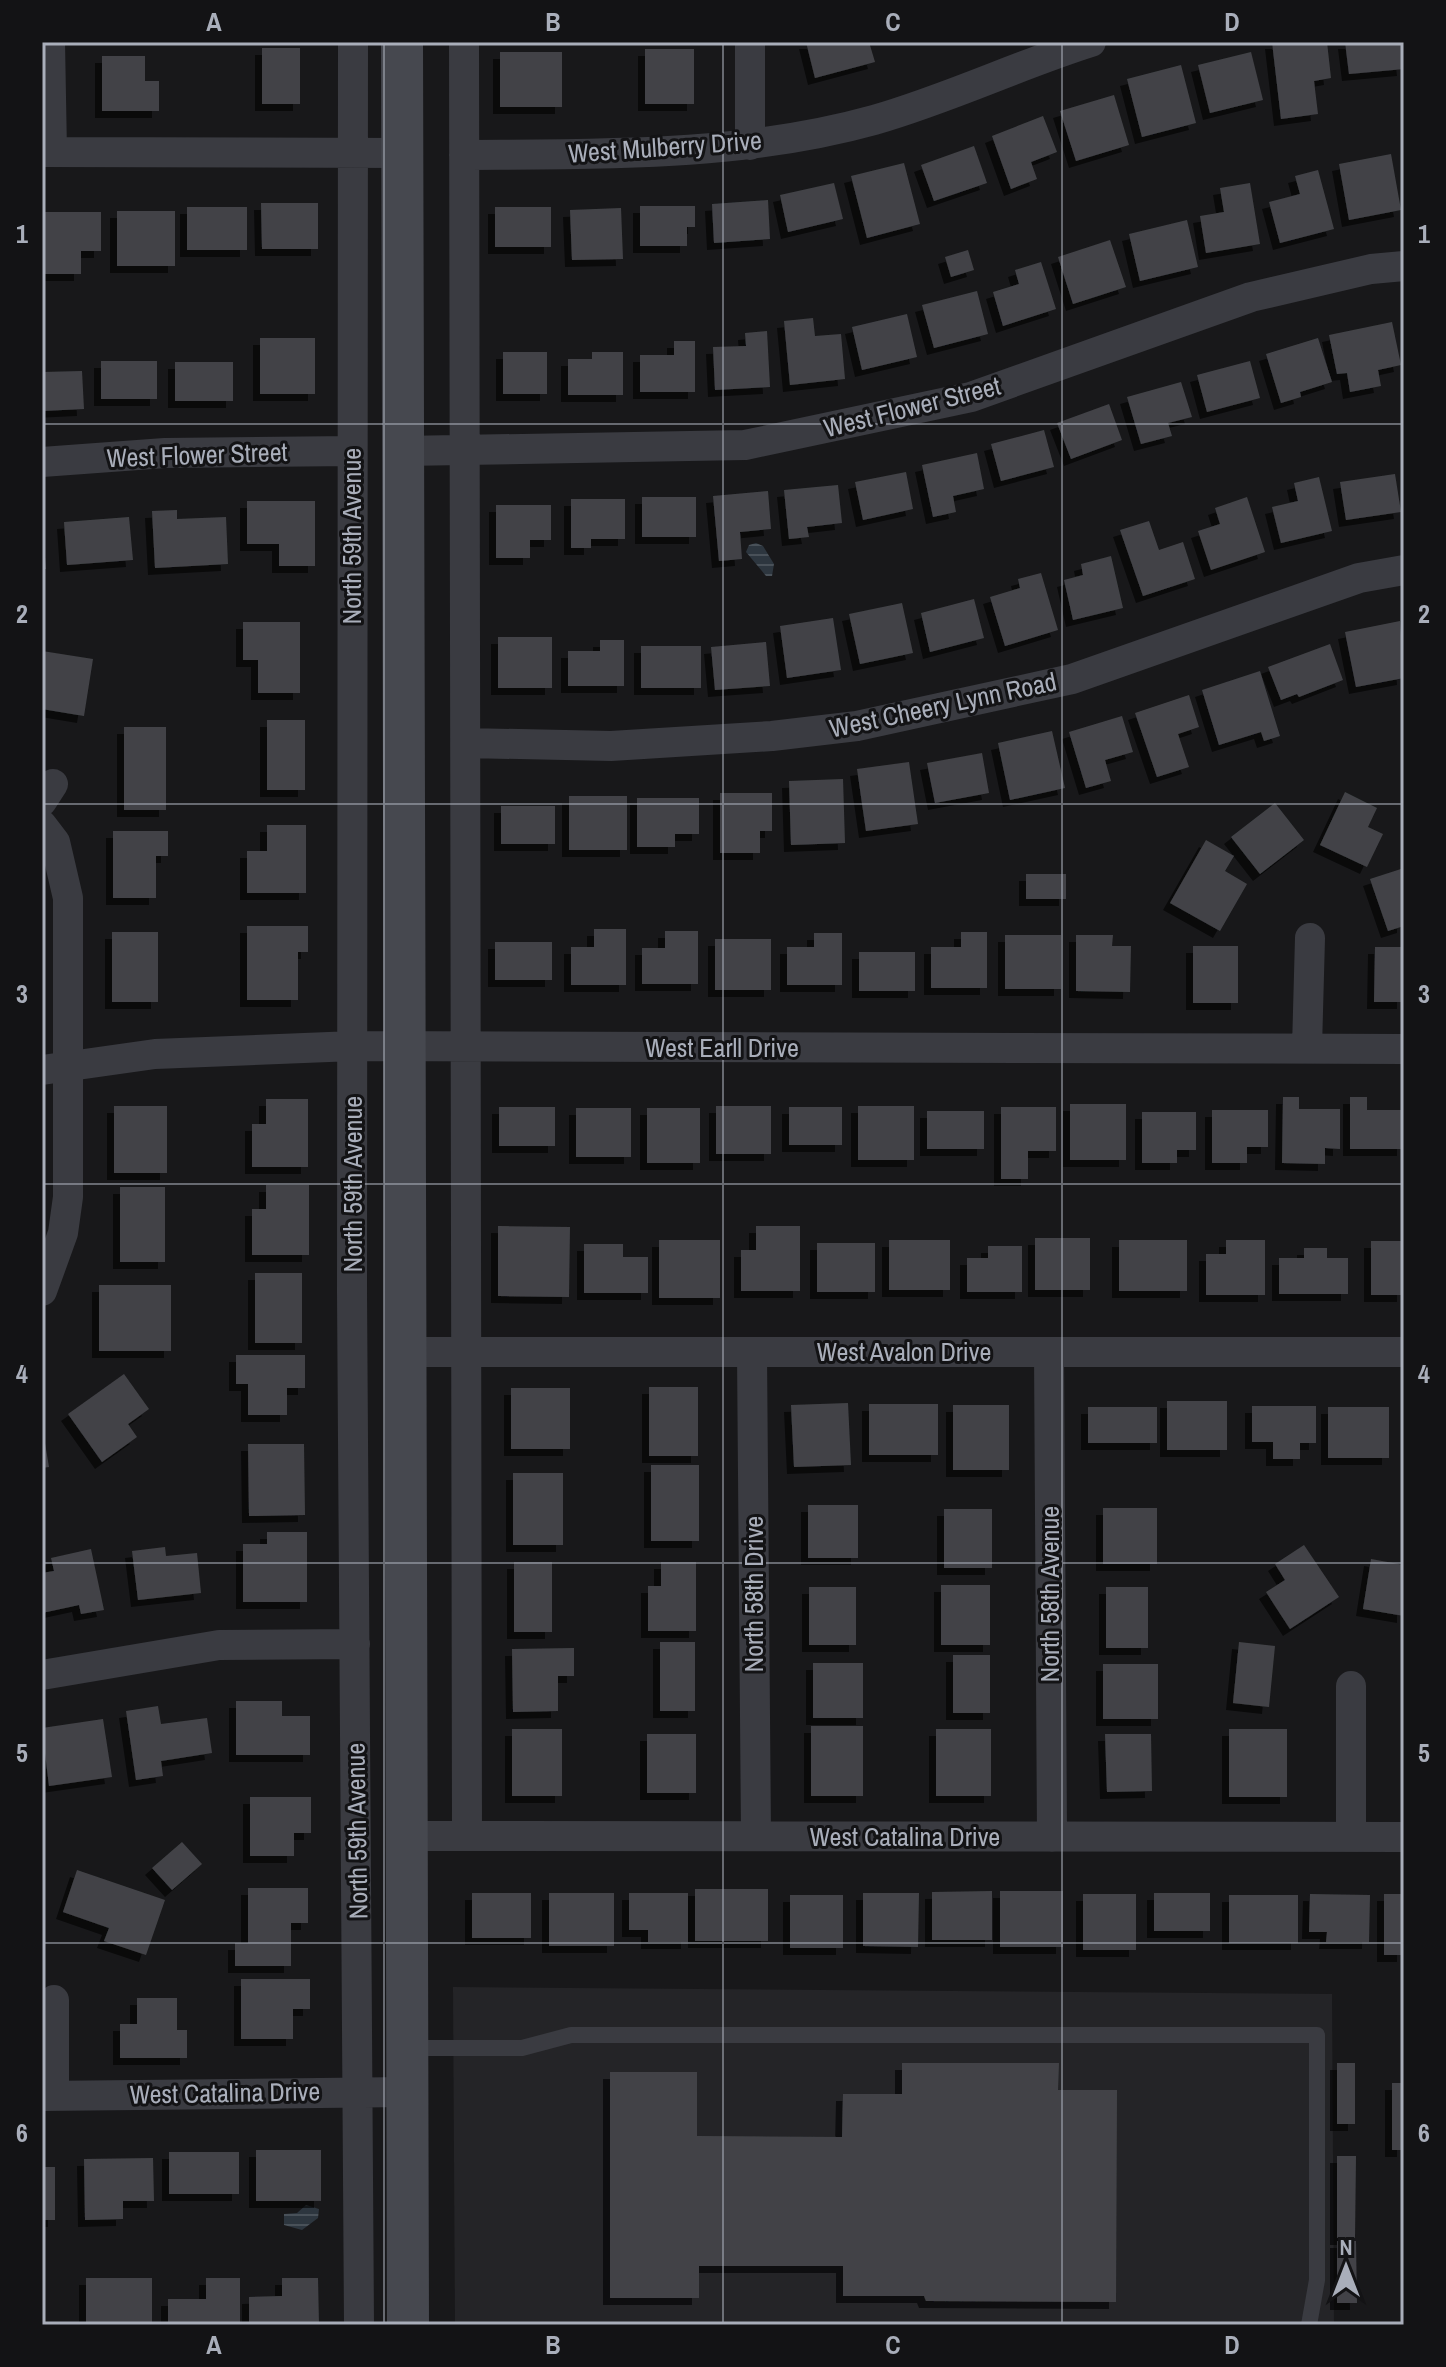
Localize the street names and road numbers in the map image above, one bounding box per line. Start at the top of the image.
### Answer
street label: West Mulberry Drive [567,122,763,171]
street label: West Flower Street [820,368,1004,445]
street label: West Flower Street [106,434,288,475]
street label: North 59th Avenue [334,448,369,624]
street label: West Cheery Lynn Road [826,663,1060,746]
street label: West Earll Drive [645,1030,799,1065]
street label: North 59th Avenue [335,1096,370,1272]
street label: West Avalon Drive [817,1334,991,1369]
street label: North 58th Avenue [1032,1506,1067,1682]
street label: North 58th Drive [736,1516,771,1672]
street label: North 59th Avenue [337,1743,376,1919]
street label: West Catalina Drive [810,1819,1000,1854]
street label: West Catalina Drive [129,2073,320,2112]

